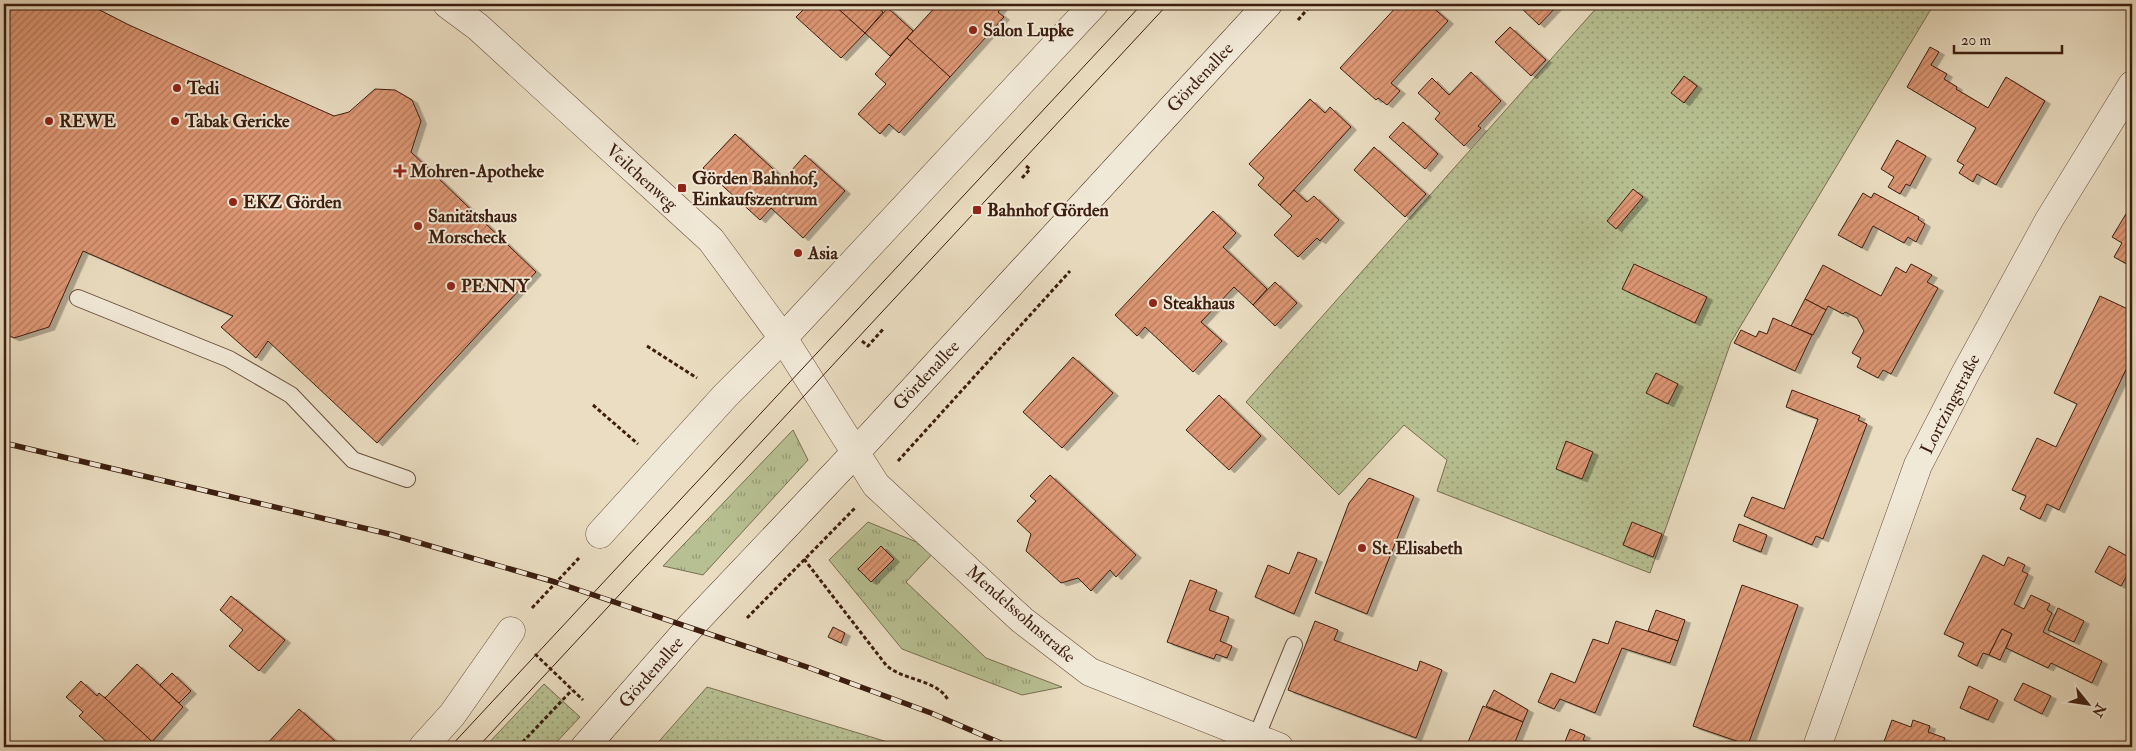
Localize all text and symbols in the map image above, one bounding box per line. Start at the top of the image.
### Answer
place label: Salon Lupke [983,19,1074,42]
scale bar [1954,22,2061,54]
marker: Salon Lupke [967,24,979,36]
text: 20 m [1961,31,1991,50]
street label: Gördenallee [1162,37,1239,117]
place label: Tedi [186,77,219,100]
marker: Tedi [171,82,183,94]
place label: REWE [59,110,116,133]
place label: Tabak Gericke [184,110,290,133]
marker: REWE [43,115,55,127]
marker: Tabak Gericke [169,115,181,127]
street label: Veilchenweg [601,139,683,216]
place label: Mohren-Apotheke [409,160,544,183]
marker: Mohren-Apotheke [394,165,406,177]
place label: Görden Bahnhof, Einkaufszentrum [692,167,818,211]
marker: Görden Bahnhof, Einkaufszentrum [676,182,688,194]
place label: EKZ Görden [243,191,343,214]
marker: EKZ Görden [227,196,239,208]
place label: Bahnhof Görden [987,199,1109,222]
marker: Bahnhof Görden [971,204,983,216]
place label: Sanitätshaus Morscheck [427,205,517,249]
marker: Sanitätshaus Morscheck [412,220,424,232]
place label: Asia [807,242,838,265]
marker: Asia [792,247,804,259]
place label: PENNY [461,275,530,298]
marker: PENNY [445,280,457,292]
place label: Steakhaus [1163,292,1235,315]
marker: Steakhaus [1147,297,1159,309]
street label: Gördenallee [888,335,965,415]
street label: Lortzingstraße [1915,350,1986,458]
place label: St. Elisabeth [1372,537,1463,560]
marker: St. Elisabeth [1356,542,1368,554]
street label: Mendelssohnstraße [961,560,1081,669]
street label: Gördenallee [614,631,689,713]
north arrow [2064,678,2114,728]
text: N [2088,700,2110,720]

